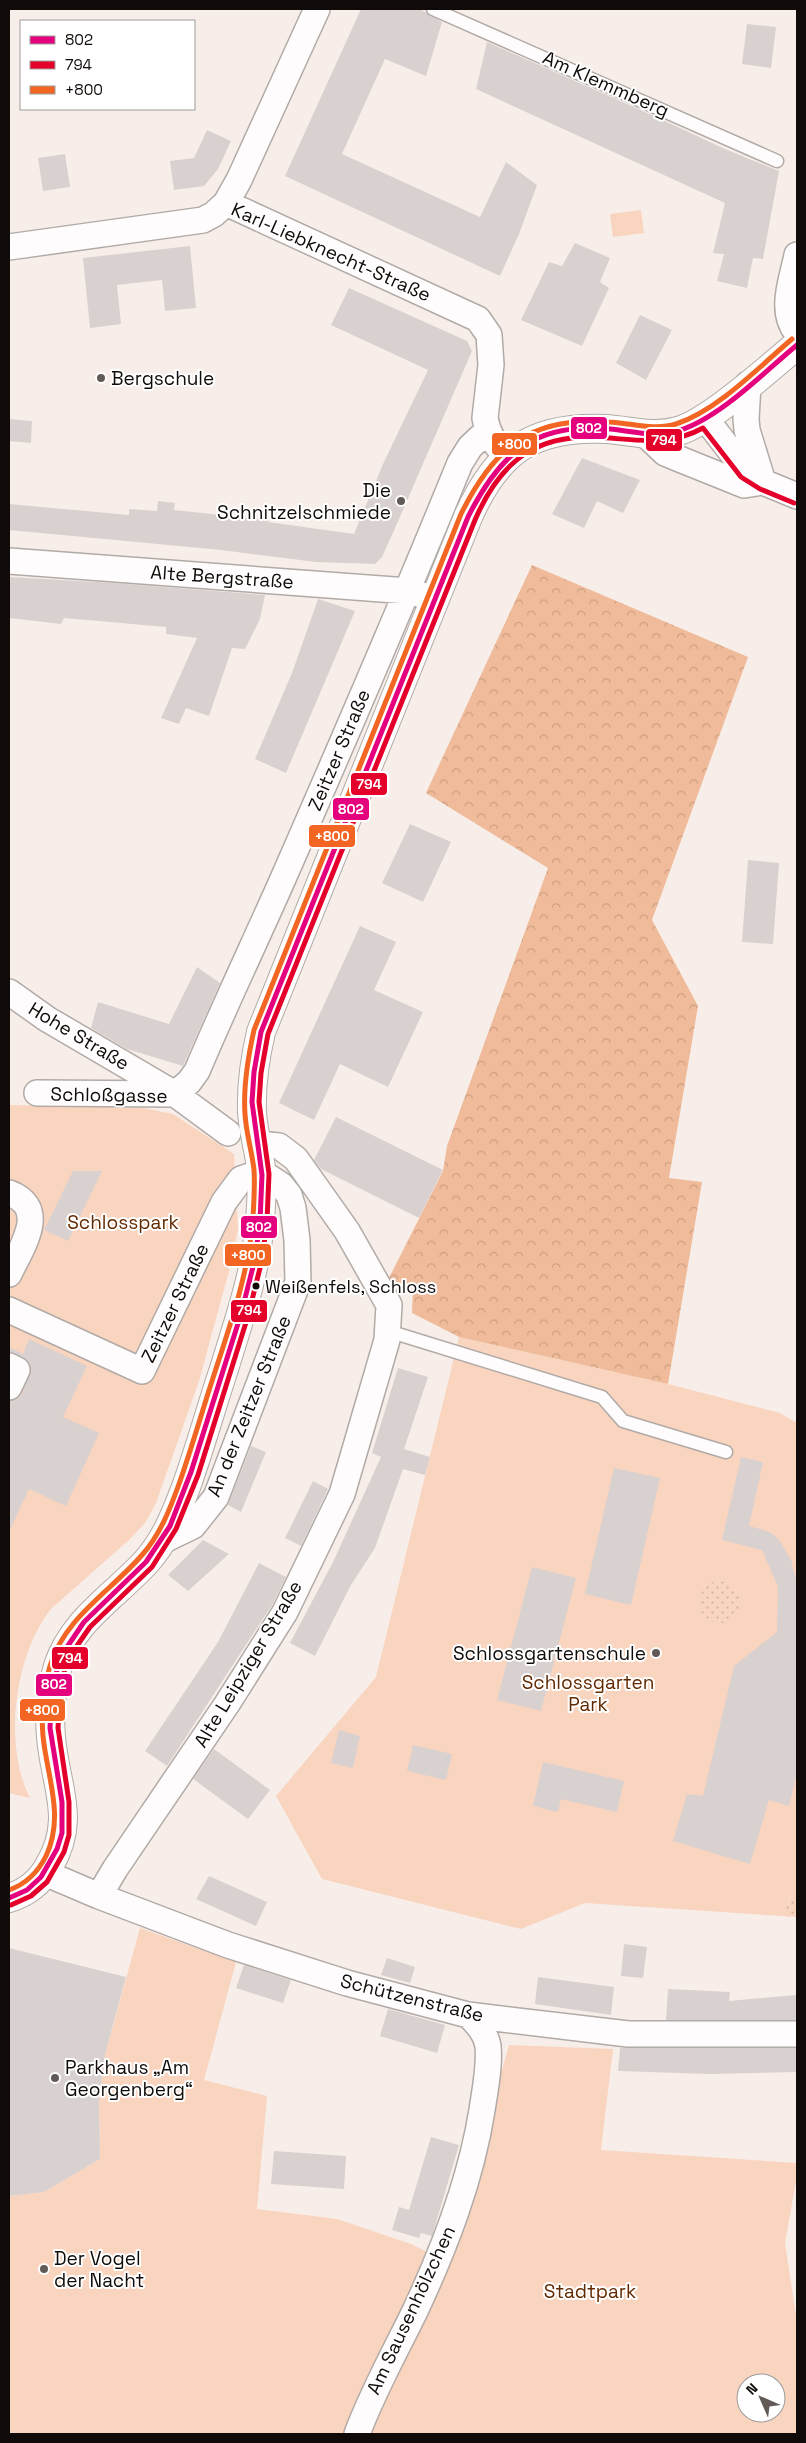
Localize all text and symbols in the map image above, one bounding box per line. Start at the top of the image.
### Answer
legend [20,20,195,110]
text: 802 [65,30,93,49]
street label: Am Klemmberg [539,45,673,123]
text: 794 [65,55,92,74]
text: +800 [65,80,103,99]
street label: Karl-Liebknecht-Straße [227,197,435,307]
place label: Bergschule [111,366,214,391]
marker: Bergschule [95,372,107,384]
line badge: 802 [570,416,608,440]
text: 802 [576,419,602,437]
line badge: 794 [645,428,683,452]
text: 794 [651,431,677,449]
line badge: +800 [491,432,538,456]
text: +800 [496,435,532,453]
place label: Die Schnitzelschmiede [217,478,391,525]
marker: Die Schnitzelschmiede [395,495,407,507]
street label: Alte Bergstraße [150,560,294,594]
street label: Zeitzer Straße [302,686,376,814]
line badge: 794 [350,772,388,796]
text: 794 [356,775,382,793]
line badge: 802 [332,797,370,821]
text: 802 [338,800,364,818]
line badge: +800 [308,824,356,848]
text: +800 [314,827,350,845]
street label: Hohe Straße [24,996,134,1076]
street label: Schloßgasse [50,1081,168,1109]
park label: Schlosspark [67,1210,179,1235]
line badge: 802 [240,1215,278,1239]
text: 802 [246,1218,272,1236]
street label: Zeitzer Straße [135,1239,215,1367]
line badge: +800 [224,1243,272,1267]
text: +800 [230,1246,266,1264]
place label: Weißenfels, Schloss [265,1275,436,1298]
marker: Weißenfels, Schloss [251,1281,261,1291]
line badge: 794 [230,1299,268,1323]
text: 794 [236,1301,262,1319]
street label: An der Zeitzer Straße [201,1312,297,1500]
street label: Alte Leipziger Straße [188,1576,308,1752]
place label: Schlossgartenschule [453,1641,646,1666]
line badge: 794 [51,1646,89,1670]
marker: Schlossgartenschule [650,1647,662,1659]
text: 794 [57,1649,83,1667]
park label: Schlossgarten Park [522,1670,654,1717]
line badge: 802 [35,1673,73,1697]
text: 802 [41,1675,67,1693]
line badge: +800 [19,1698,66,1722]
text: +800 [24,1701,60,1719]
street label: Schützenstraße [338,1968,486,2028]
place label: Parkhaus „Am Georgenberg“ [65,2055,193,2102]
marker: Parkhaus „Am Georgenberg“ [49,2072,61,2084]
street label: Am Sausenhölzchen [361,2222,461,2398]
place label: Der Vogel der Nacht [54,2246,144,2293]
marker: Der Vogel der Nacht [38,2263,50,2275]
park label: Stadtpark [544,2279,636,2304]
north arrow [736,2373,786,2423]
text: N [742,2379,761,2398]

